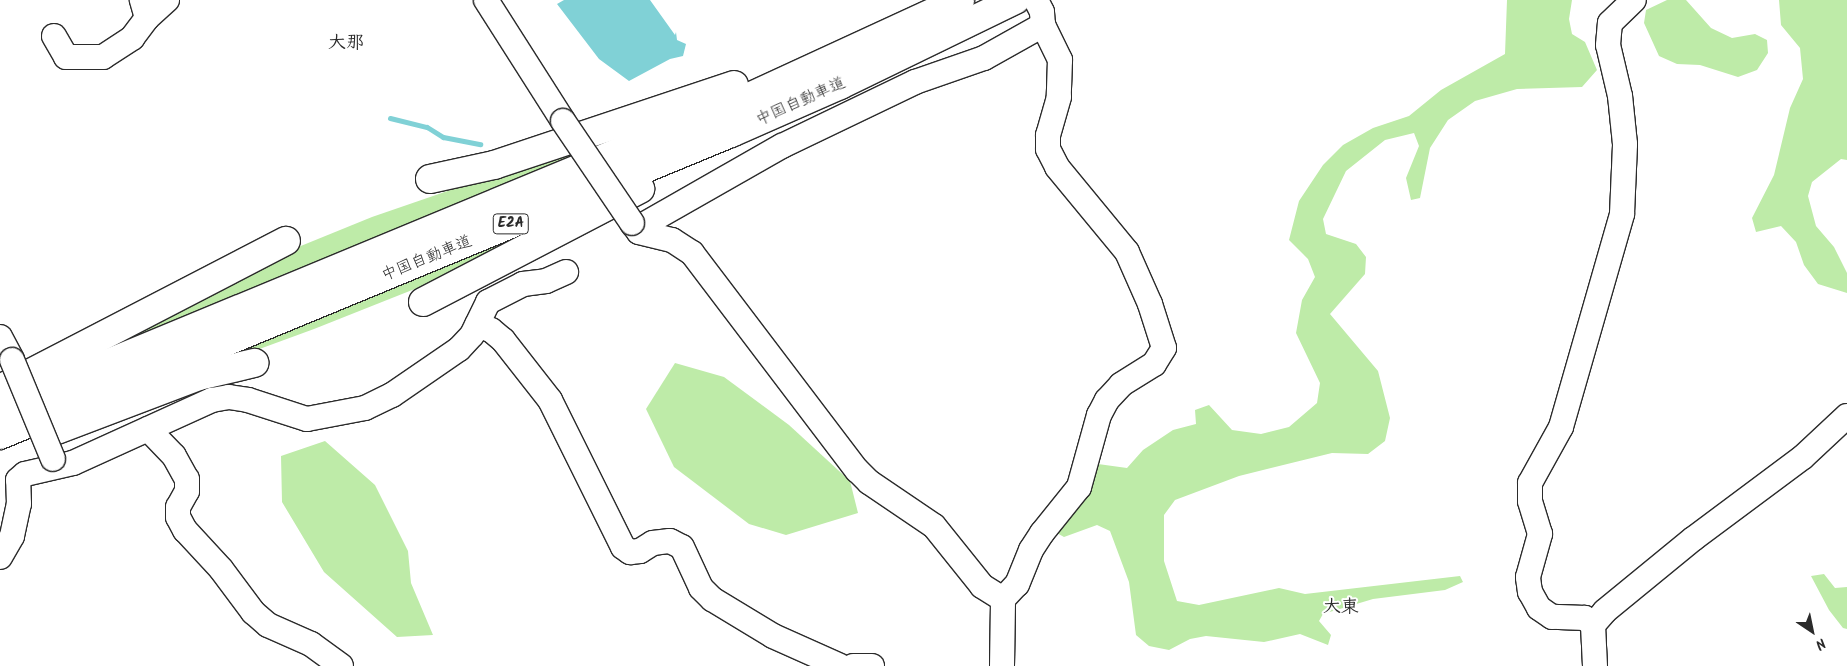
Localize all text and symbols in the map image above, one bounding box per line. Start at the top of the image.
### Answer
district label: 大那 [328,33,364,55]
street label: 中国自動車道 [753,74,849,130]
road number: E2A [492,212,530,236]
street label: 中国自動車道 [379,232,475,286]
district label: 大東 [1323,597,1359,619]
north arrow [1787,606,1837,656]
text: N [1811,632,1830,655]

